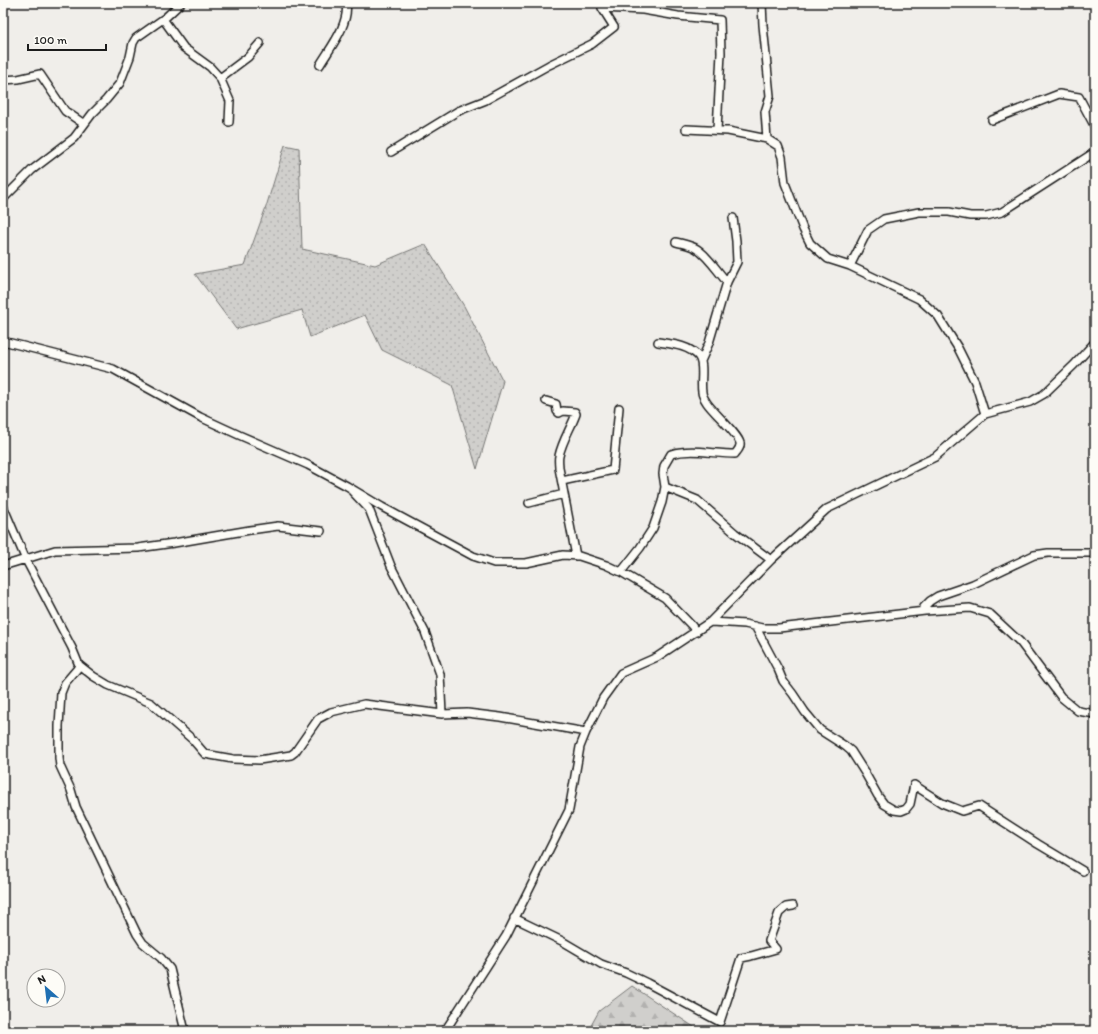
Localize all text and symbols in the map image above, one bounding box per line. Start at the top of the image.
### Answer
scale bar [28,26,106,52]
text: 100 m [34,33,67,47]
north arrow [26,968,66,1008]
text: N [35,972,48,987]

